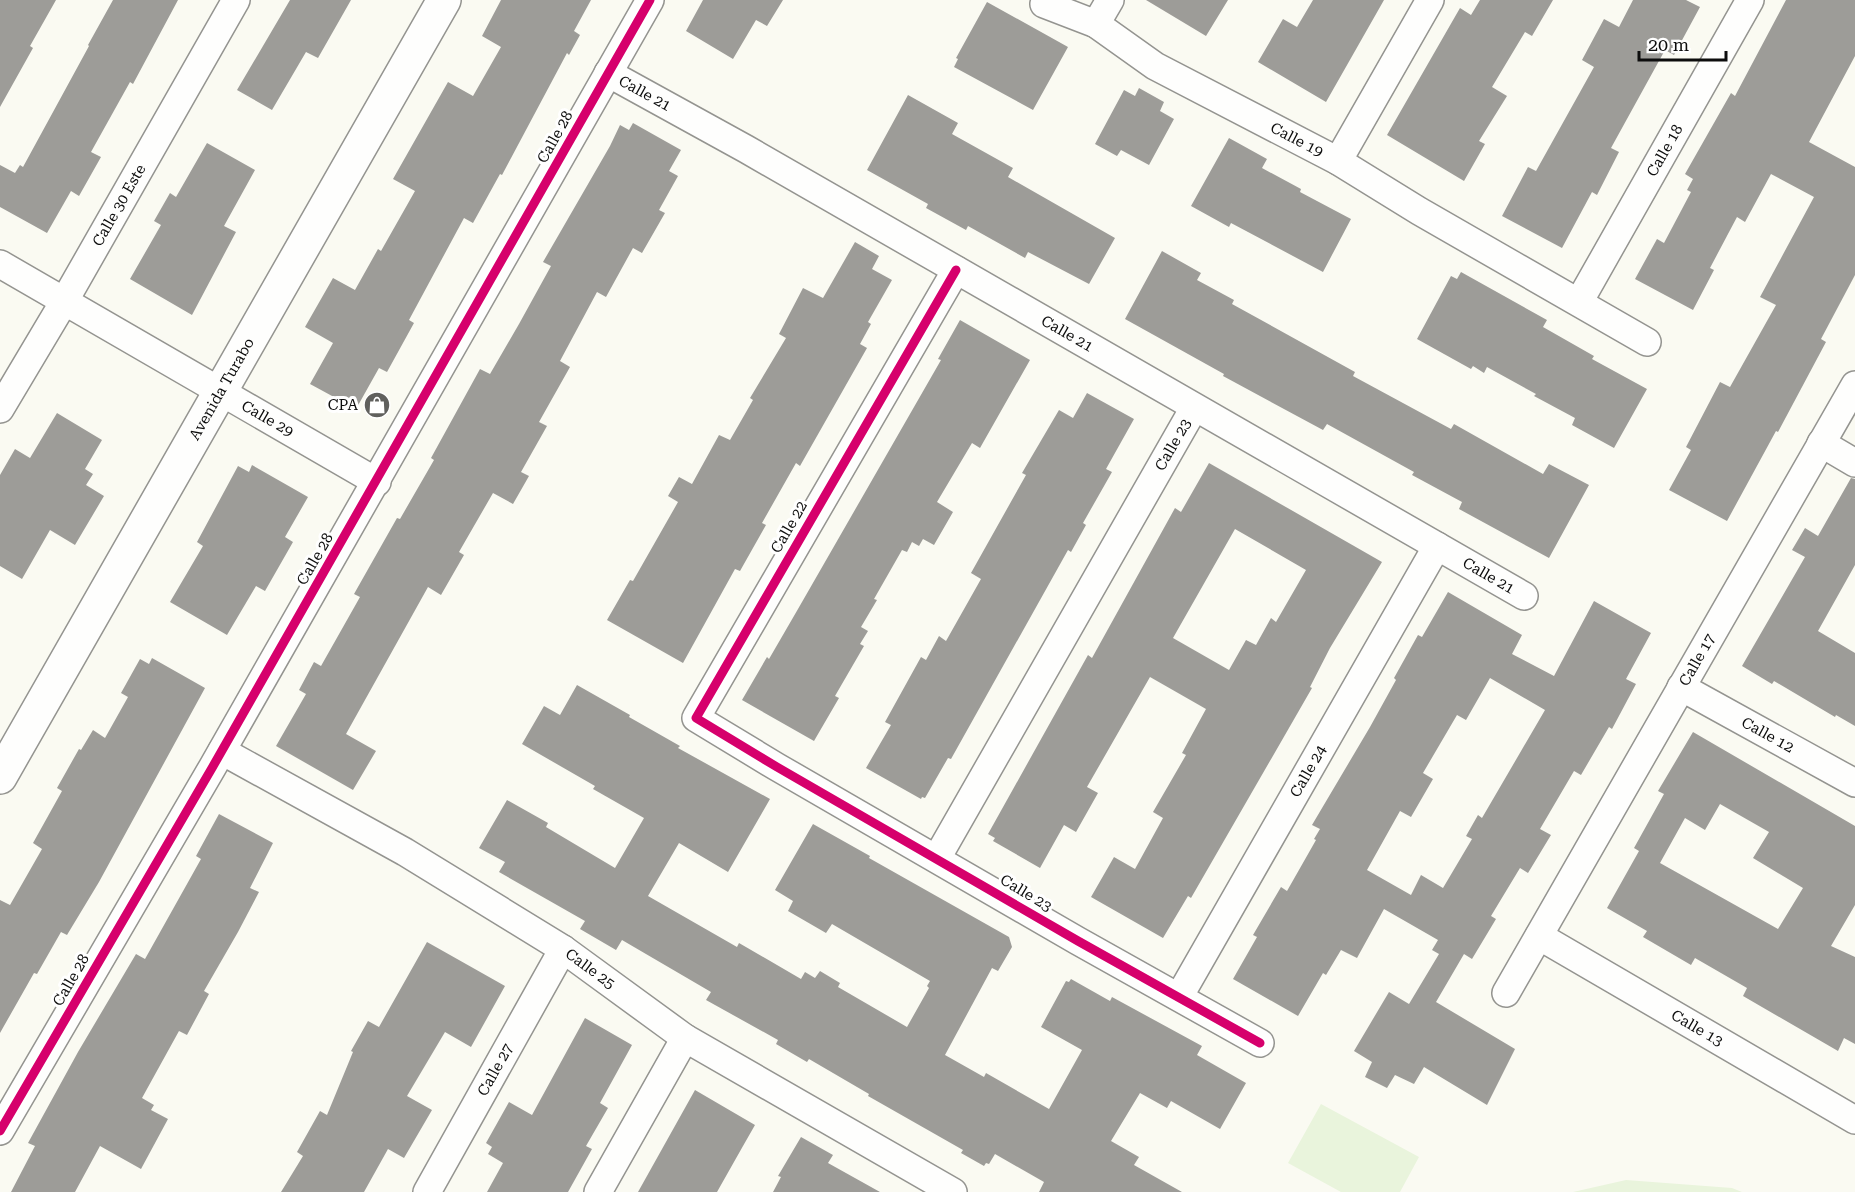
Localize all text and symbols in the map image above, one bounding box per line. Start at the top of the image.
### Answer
scale bar [1639,24,1726,62]
text: 20 m [1648,34,1689,55]
street label: Calle 21 [615,72,674,115]
street label: Calle 28 [533,108,577,166]
street label: Calle 19 [1267,119,1326,161]
street label: Calle 18 [1643,121,1687,180]
street label: Calle 30 Este [89,161,149,249]
street label: Calle 21 [1038,312,1096,356]
street label: Avenida Turabo [185,334,258,443]
shop icon: CPA [362,390,392,420]
place label: CPA [328,396,359,414]
street label: Calle 29 [238,397,297,441]
street label: Calle 23 [1151,415,1195,474]
street label: Calle 22 [767,498,811,556]
street label: Calle 28 [293,530,337,588]
street label: Calle 21 [1459,554,1518,598]
street label: Calle 17 [1675,631,1719,689]
street label: Calle 12 [1738,713,1797,756]
street label: Calle 24 [1286,742,1330,801]
street label: Calle 23 [997,871,1055,915]
street label: Calle 25 [562,945,618,993]
street label: Calle 28 [49,951,93,1009]
street label: Calle 13 [1668,1006,1726,1050]
street label: Calle 27 [474,1041,517,1099]

